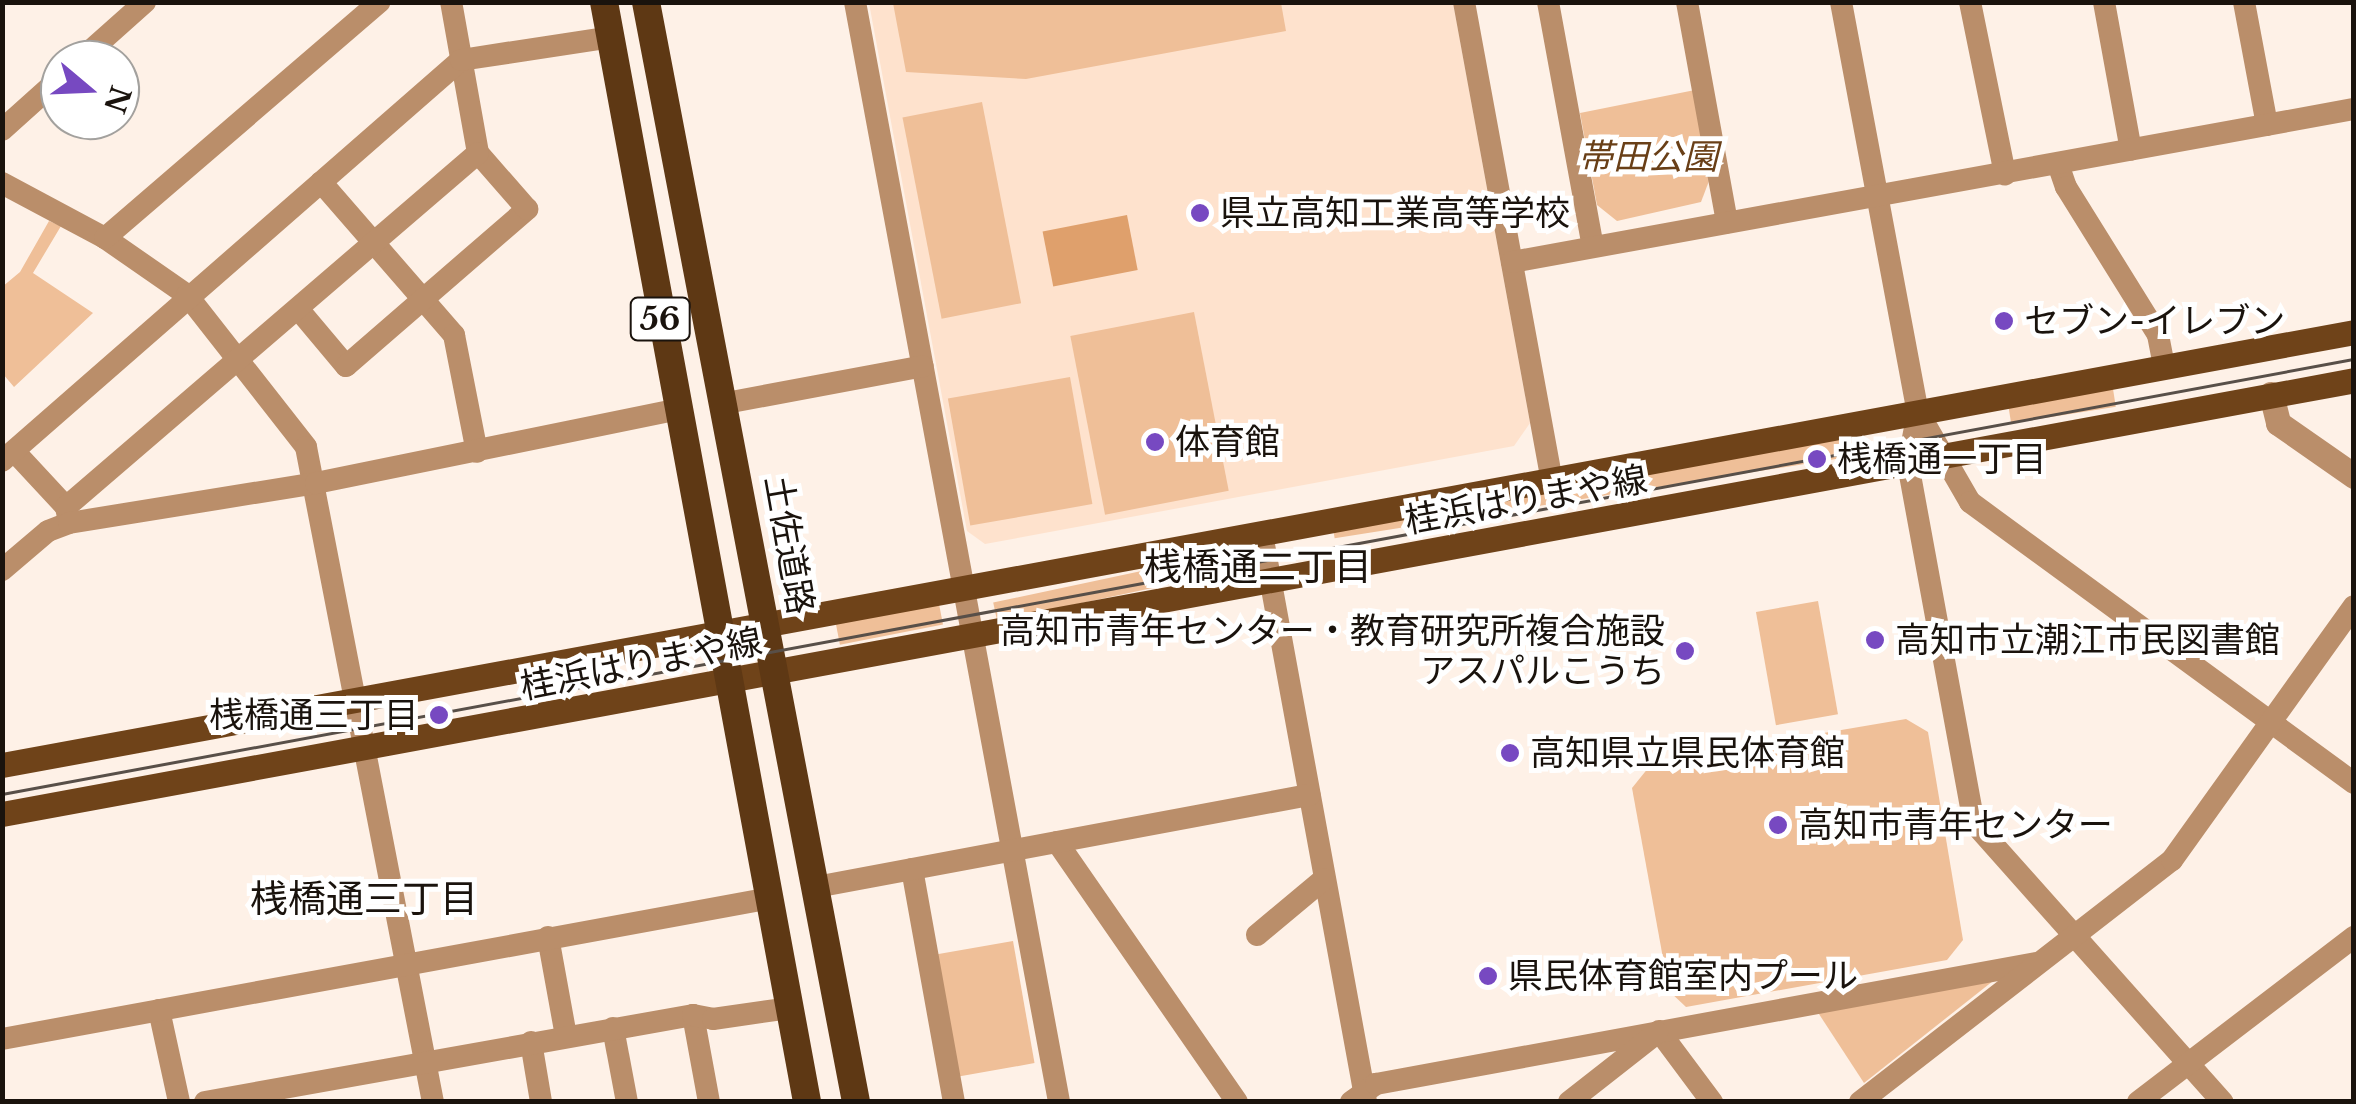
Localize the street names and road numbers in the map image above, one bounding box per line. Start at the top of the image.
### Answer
road number: 56 [628,292,692,346]
street label: 桂浜はりまや線 [1402,458,1650,542]
street label: 土佐道路 [756,472,822,618]
street label: 桂浜はりまや線 [517,620,765,708]

